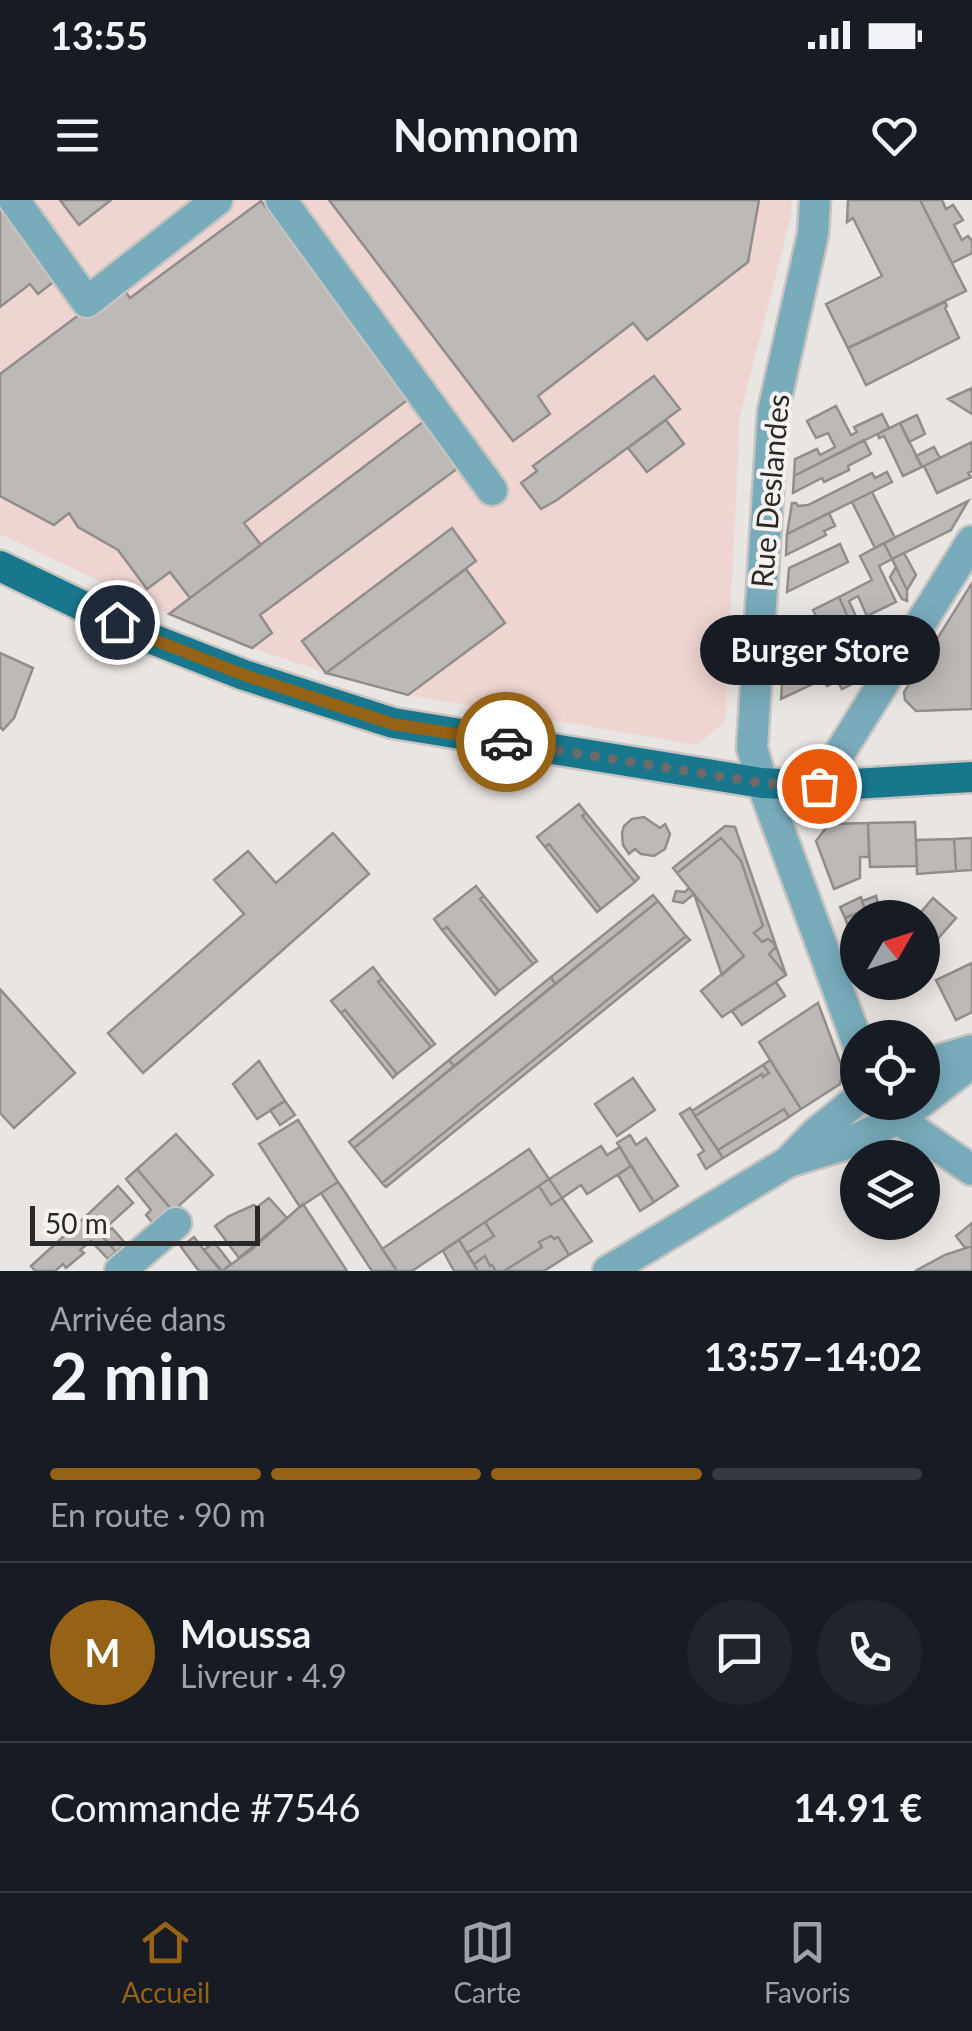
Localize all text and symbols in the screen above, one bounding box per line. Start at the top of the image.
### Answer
text: 13:55 [50,12,148,58]
icon: menu [50,108,105,163]
text: Nomnom [393,108,579,162]
icon: heart [867,108,922,163]
street label: Rue Deslandes [743,393,795,589]
pin [75,580,160,665]
icon: home [90,595,145,650]
callout: Burger Store [699,616,939,686]
text: Burger Store [731,630,909,669]
courier [456,692,556,792]
icon: car [479,715,534,770]
pin [777,744,862,829]
icon: bag [792,759,847,814]
north arrow [840,900,940,1000]
map controls [840,900,940,1240]
button: locate [840,1020,940,1120]
button: layers [840,1140,940,1240]
scale bar [30,1201,260,1246]
text: 50 m [45,1206,108,1240]
text: Arrivée dans [50,1299,226,1338]
text: 13:57–14:02 [704,1333,922,1379]
text: 2 min [50,1336,211,1414]
text: En route · 90 m [50,1495,266,1534]
button: chat [687,1600,792,1705]
button: phone [817,1600,922,1705]
text: Moussa [180,1610,311,1656]
text: M [85,1629,120,1675]
text: Livreur · 4.9 [180,1656,347,1695]
text: Commande #7546 [50,1784,360,1830]
text: 14.91 € [794,1784,922,1830]
tab: Accueil [122,1915,210,2009]
tab: Carte [453,1915,521,2009]
tab: Favoris [764,1915,850,2009]

